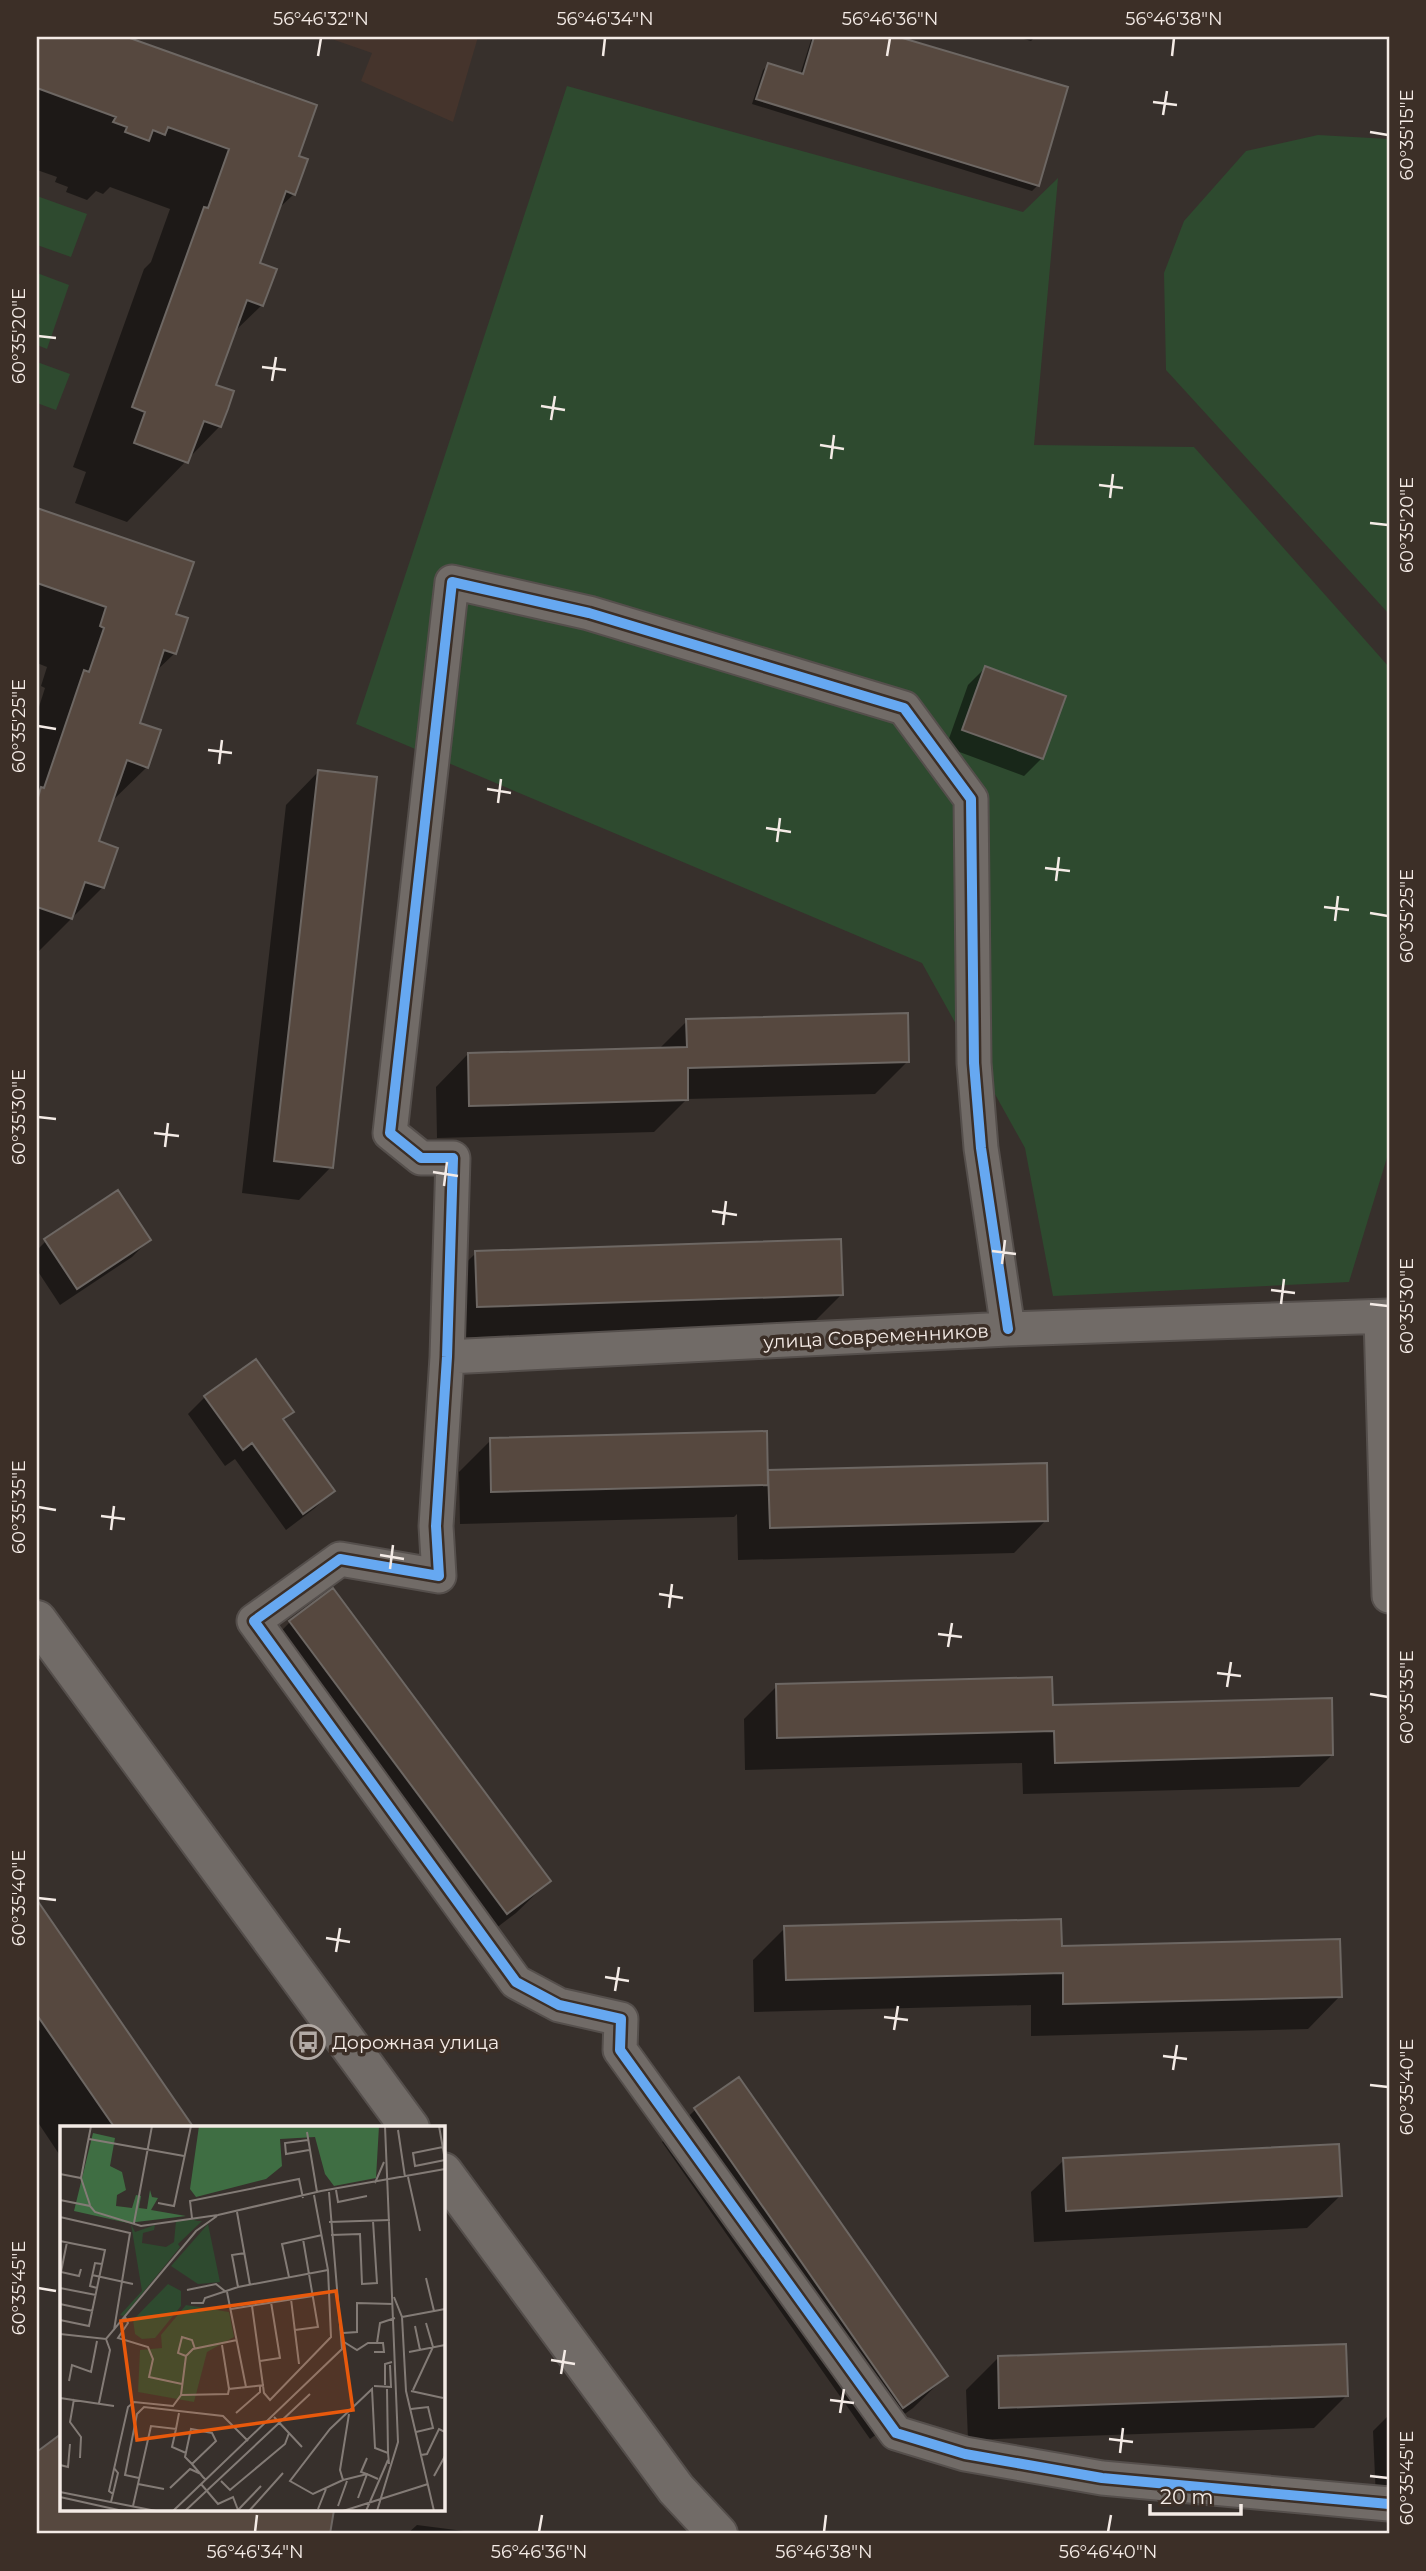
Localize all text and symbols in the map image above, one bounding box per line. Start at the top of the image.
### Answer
text: 56°46'32"N [273,8,369,30]
text: 56°46'34"N [556,8,654,30]
text: 56°46'36"N [842,8,938,30]
text: 56°46'38"N [1125,8,1223,30]
text: 60°35'15"E [1396,90,1418,180]
text: 60°35'20"E [8,288,30,384]
text: 60°35'20"E [1396,477,1418,573]
text: 60°35'25"E [8,679,30,773]
text: 60°35'25"E [1396,869,1418,963]
text: 60°35'30"E [8,1069,30,1165]
text: 60°35'30"E [1396,1258,1418,1354]
street label: улица Современников [762,1319,989,1354]
text: 60°35'35"E [8,1460,30,1554]
text: 60°35'35"E [1396,1650,1418,1744]
text: 60°35'40"E [8,1850,30,1946]
bus stop icon: Дорожная улица [289,2023,327,2061]
place label: Дорожная улица [332,2031,499,2054]
text: 60°35'40"E [1396,2039,1418,2135]
inset map [60,2126,444,2512]
text: 60°35'45"E [8,2241,30,2335]
text: 60°35'45"E [1396,2431,1418,2525]
scale bar [1150,2473,1240,2517]
text: 20 m [1160,2484,1214,2509]
text: 56°46'34"N [206,2541,304,2563]
text: 56°46'36"N [491,2541,587,2563]
text: 56°46'38"N [775,2541,873,2563]
text: 56°46'40"N [1059,2541,1157,2563]

